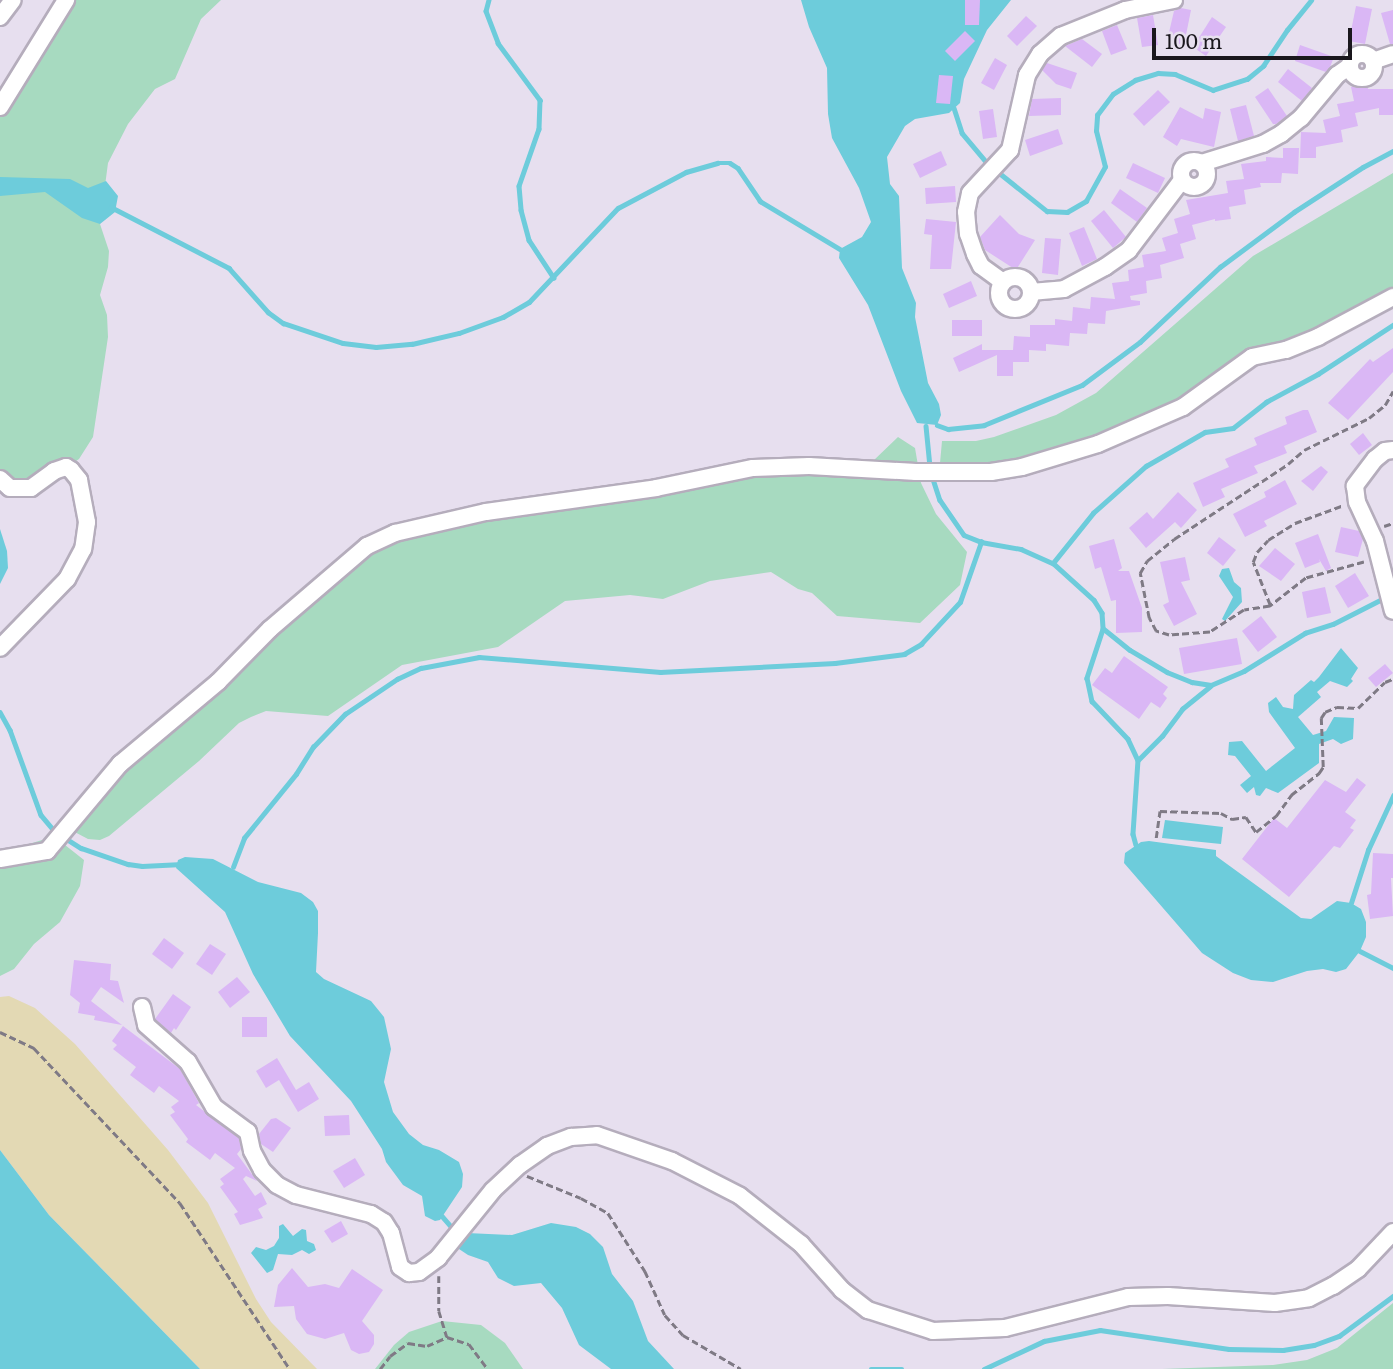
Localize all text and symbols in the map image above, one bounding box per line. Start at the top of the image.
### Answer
scale bar [1155,14,1354,58]
text: 100 m [1165,24,1222,55]

